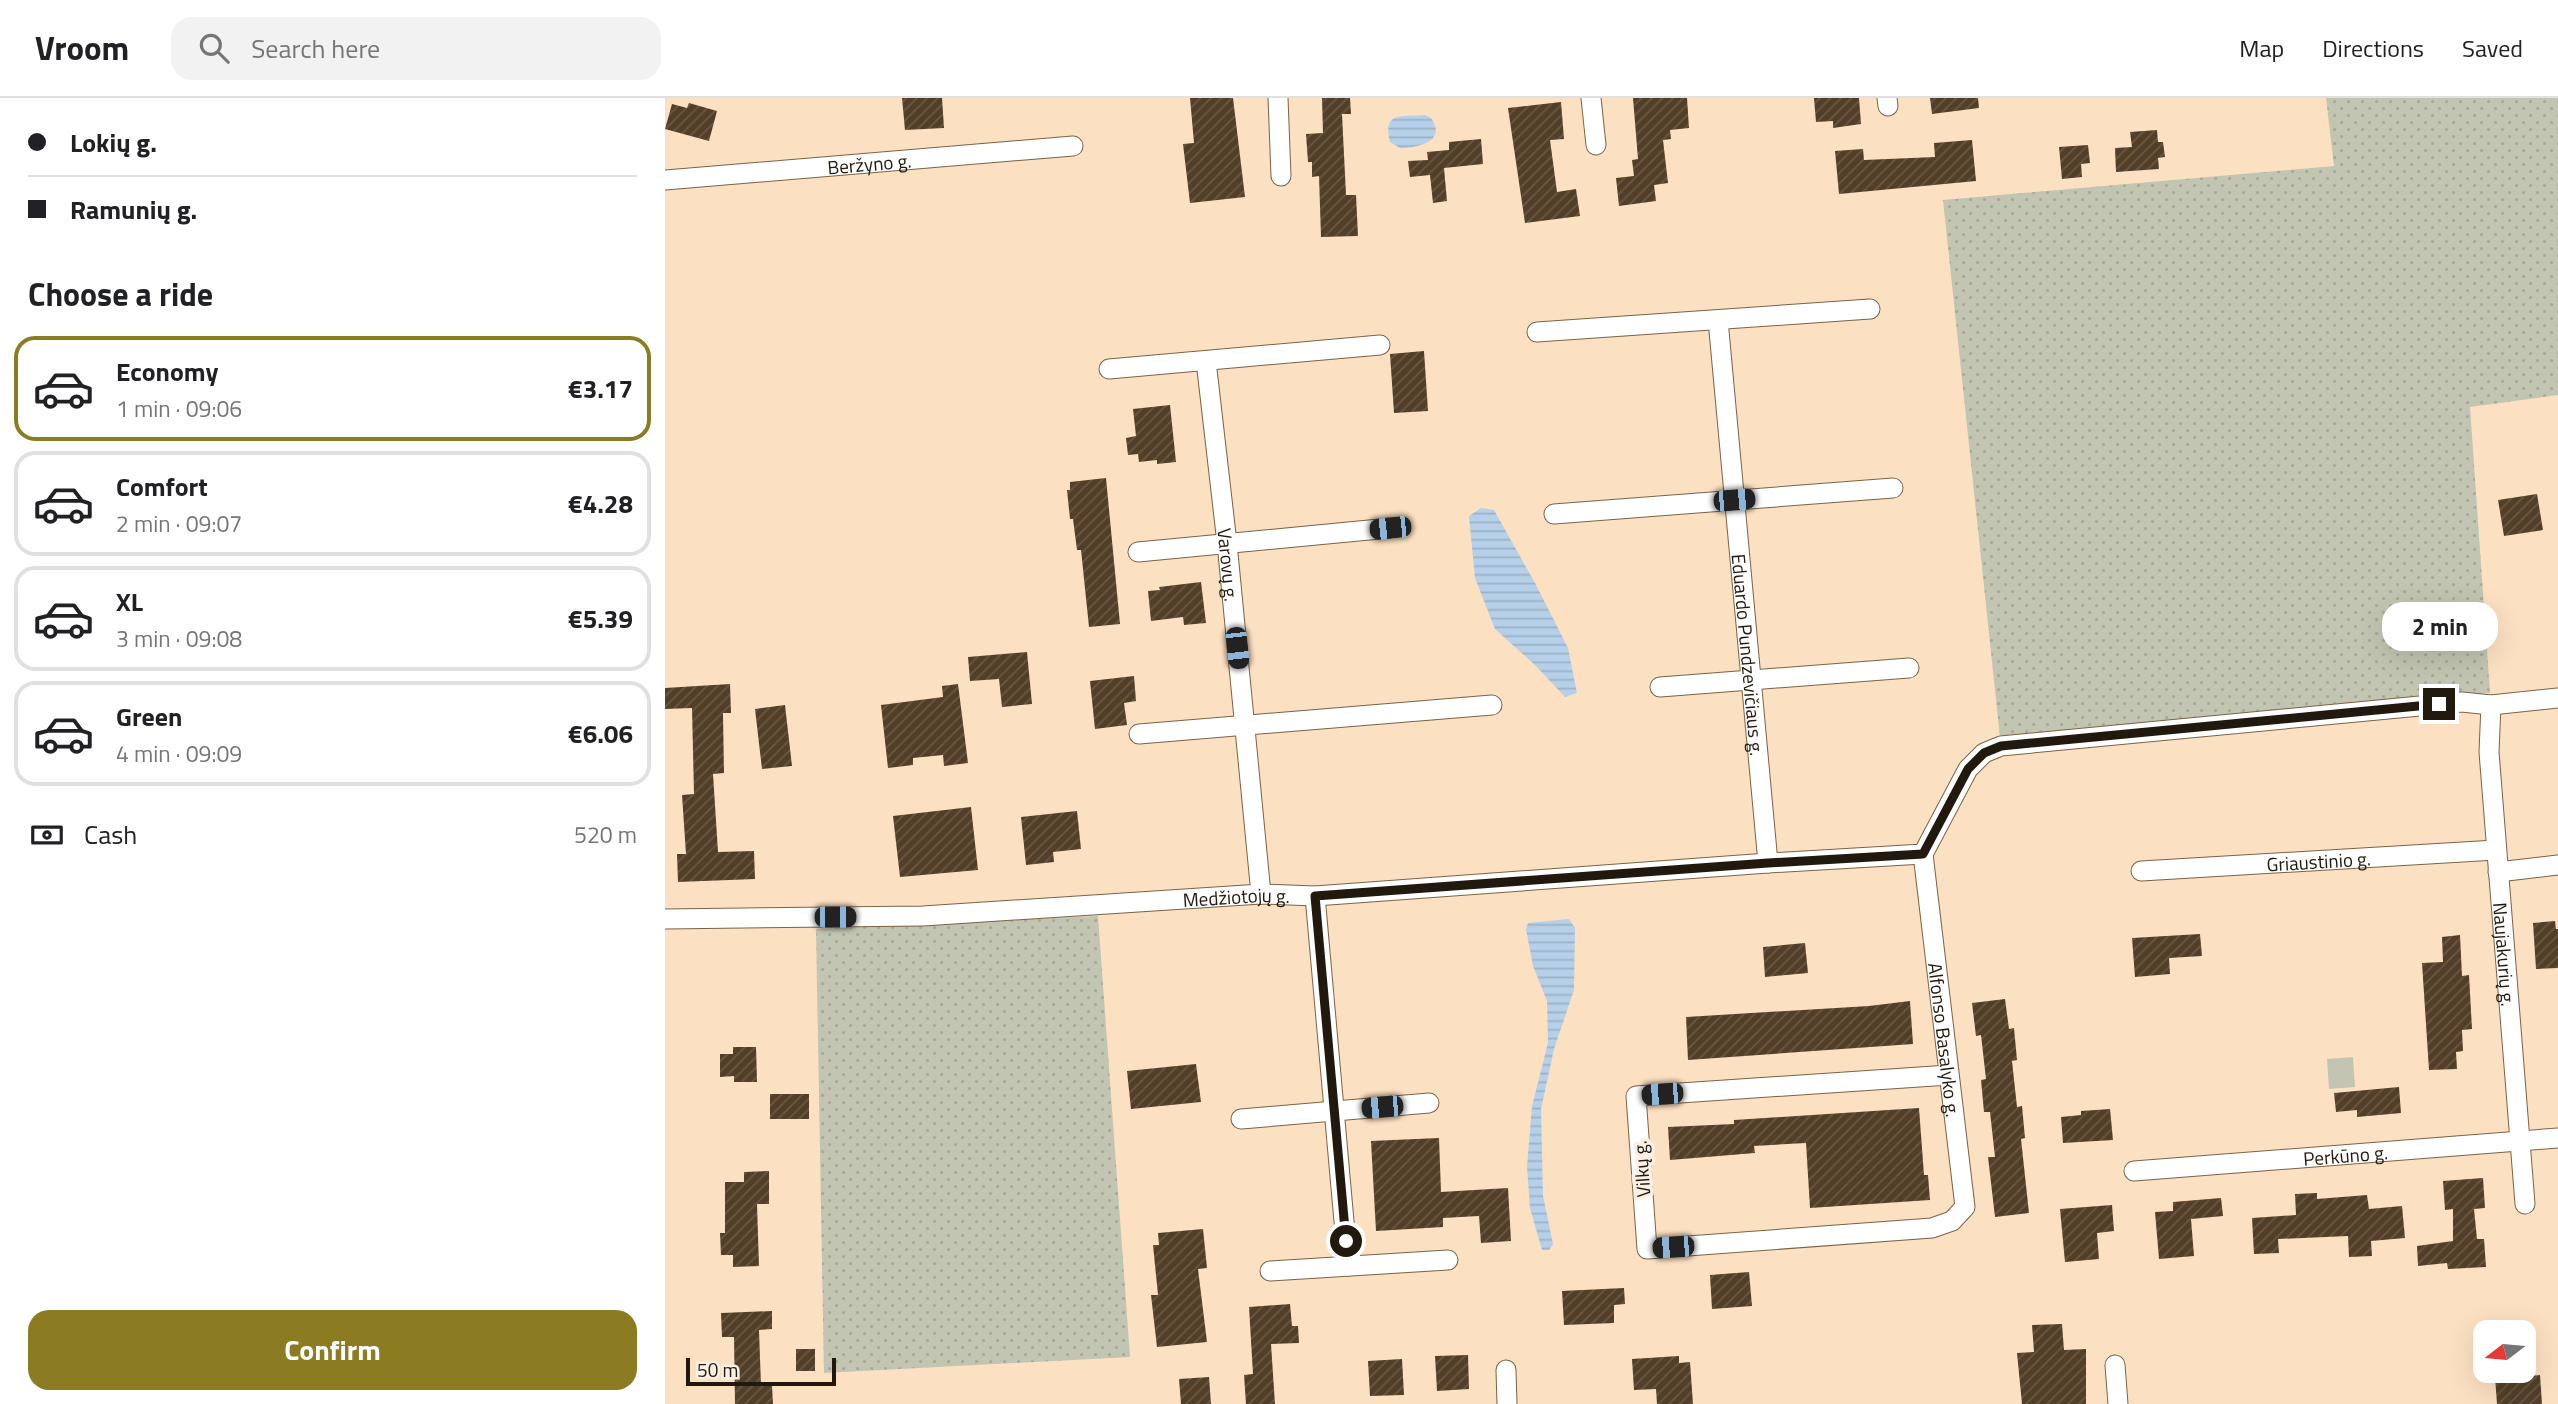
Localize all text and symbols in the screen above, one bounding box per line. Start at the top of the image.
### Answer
search box [171,17,661,80]
text: Vroom [35,23,129,73]
icon: search [195,29,233,67]
text: Search here [251,29,380,68]
text: Map [2239,30,2284,66]
text: Directions [2322,30,2424,66]
text: Saved [2462,30,2523,66]
text: Lokių g. [70,123,157,162]
street label: Beržyno g. [826,145,912,181]
text: Ramunių g. [70,190,197,229]
text: Choose a ride [28,270,213,318]
text: Economy [116,352,218,391]
icon: car [32,357,95,420]
text: €3.17 [568,369,633,408]
text: 1 min · 09:06 [116,391,242,426]
text: Comfort [116,467,208,506]
icon: car [32,472,95,535]
text: €4.28 [568,484,633,523]
car [1713,488,1756,512]
text: 2 min · 09:07 [116,506,242,541]
car [1369,515,1412,541]
street label: Varovų g. [1211,526,1247,603]
street label: Eduardo Pundzevičiaus g. [1725,552,1773,757]
text: XL [116,582,143,621]
icon: car [32,587,95,650]
text: €5.39 [568,599,633,638]
callout: 2 min [2381,602,2497,652]
text: 2 min [2412,609,2468,644]
text: 3 min · 09:08 [116,621,242,656]
car [1225,626,1250,670]
route end [2423,688,2455,720]
text: Green [116,697,182,736]
icon: car [32,702,95,765]
text: €6.06 [568,714,633,753]
text: 4 min · 09:09 [116,736,242,771]
text: Cash [84,815,137,854]
icon: cash [28,816,66,854]
text: 520 m [574,817,637,852]
street label: Griaustinio g. [2266,843,2372,878]
street label: Medžiotojų g. [1182,879,1290,914]
street label: Naujakurių g. [2487,901,2524,1007]
car [815,907,857,928]
street label: Alfonso Basalyko g. [1922,961,1969,1119]
car [1641,1082,1684,1106]
car [1361,1095,1404,1119]
street label: Perkūno g. [2302,1137,2389,1172]
street label: Vilkų g. [1625,1140,1657,1198]
route start [1330,1225,1362,1257]
car [1652,1235,1695,1259]
button: Confirm [28,1310,637,1390]
north arrow [2473,1320,2536,1382]
map controls [2473,1320,2536,1383]
scale bar [686,1355,837,1387]
text: 50 m [697,1355,738,1384]

